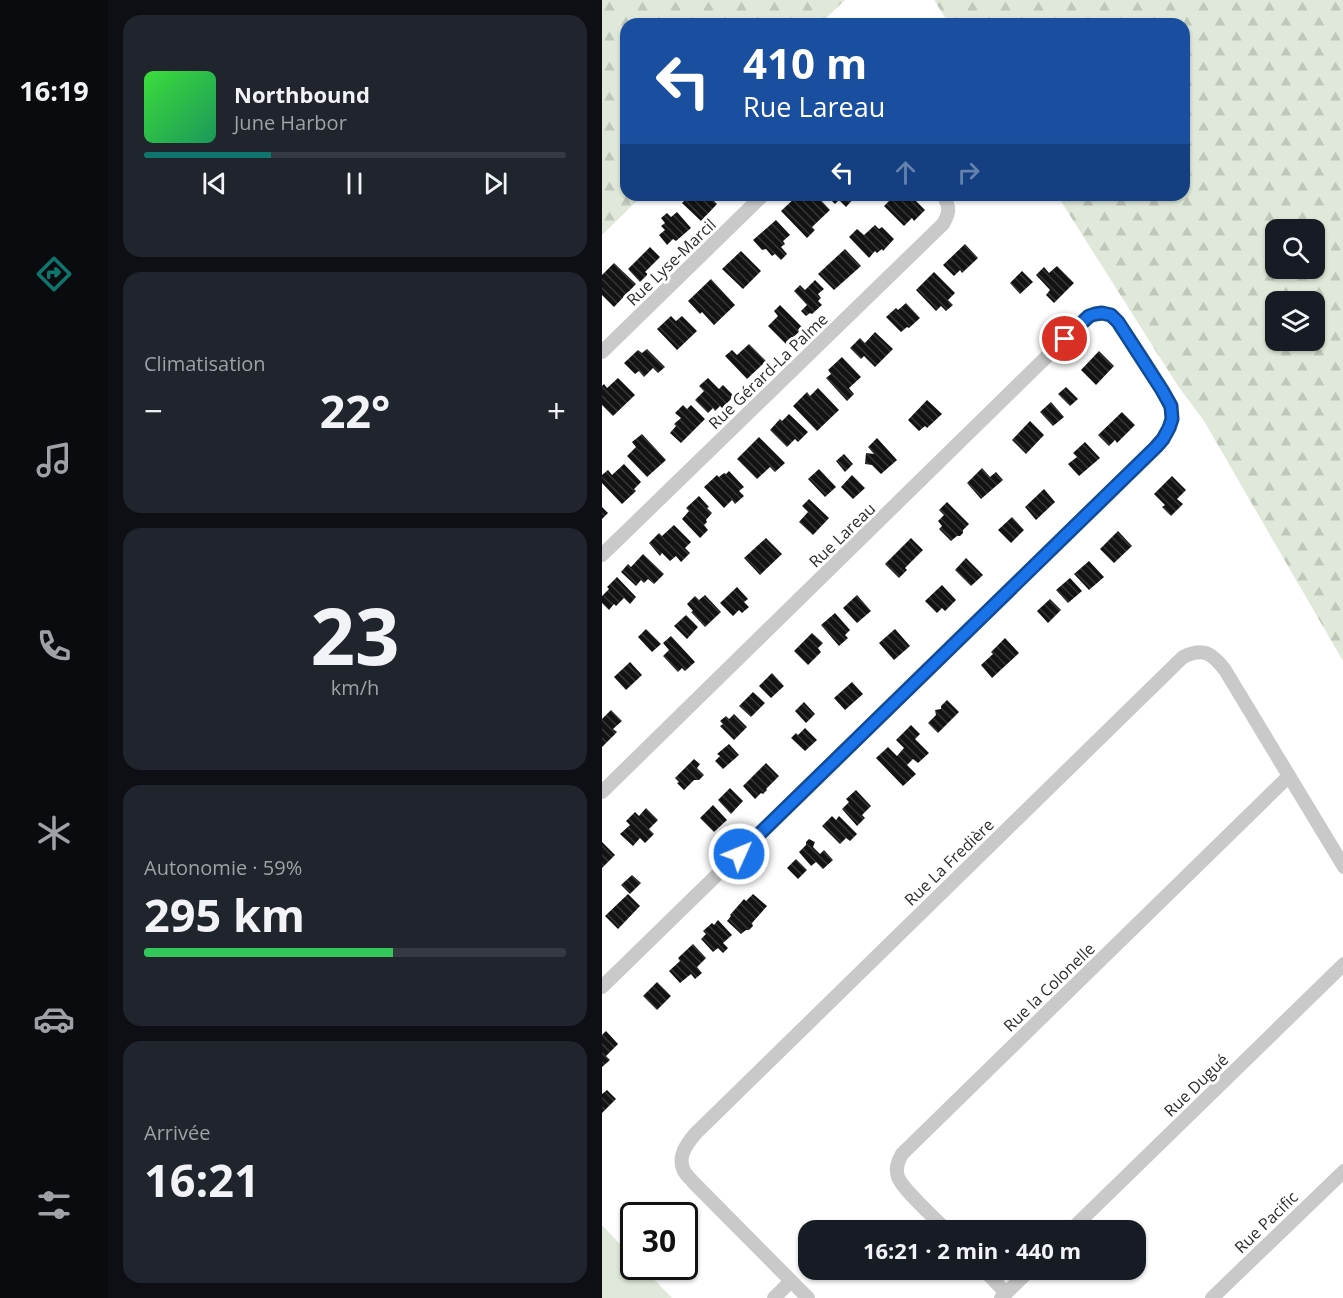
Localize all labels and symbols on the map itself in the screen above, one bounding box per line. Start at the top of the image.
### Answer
street label: Rue Lyse-Marcil [621,214,721,310]
street label: Rue Gérard-La Palme [703,308,833,434]
pin [1039,313,1090,364]
street label: Rue Lareau [804,498,880,572]
street label: Rue La Fredière [900,814,998,910]
position arrow [707,822,771,886]
street label: Rue la Colonelle [999,938,1100,1036]
street label: Rue Dugué [1159,1049,1233,1121]
street label: Rue Pacific [1230,1186,1303,1258]
speed limit sign: 30 [620,1202,698,1280]

